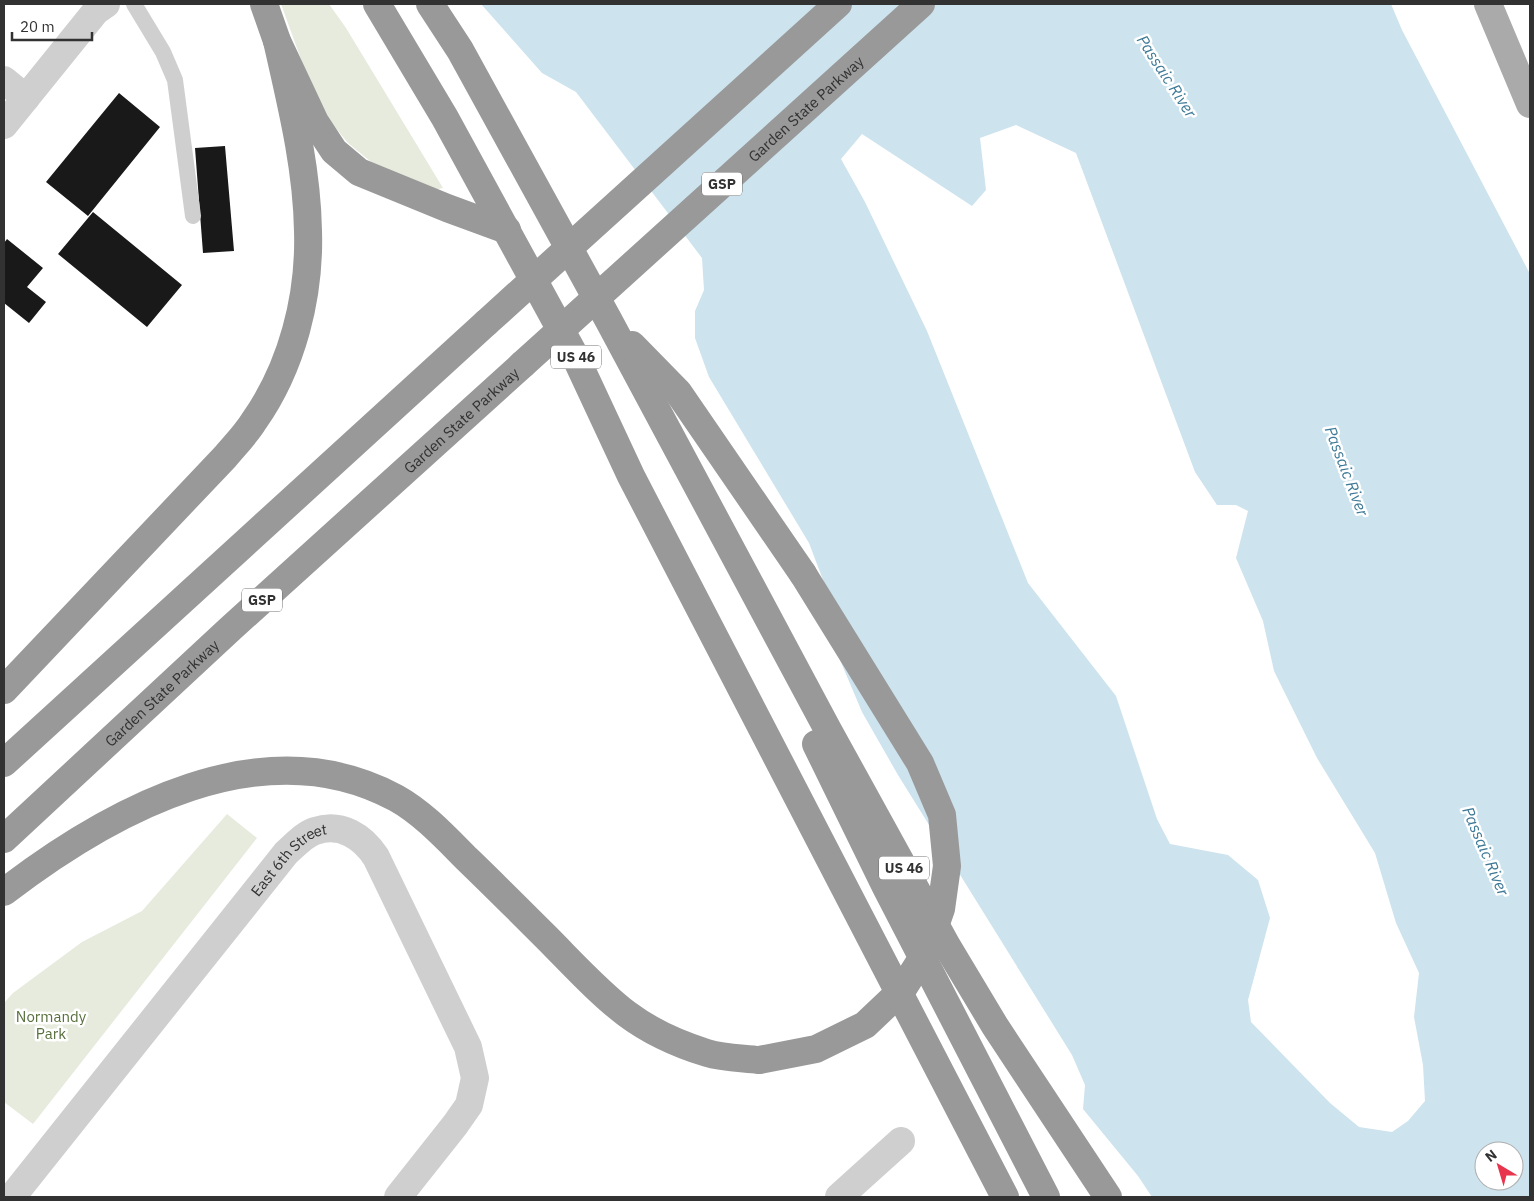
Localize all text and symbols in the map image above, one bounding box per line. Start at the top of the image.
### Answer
scale bar [12,10,92,42]
text: 20 m [20,17,55,36]
water label: Passaic River [1133,31,1202,122]
street label: Garden State Parkway [744,51,868,165]
road number: GSP [702,172,742,195]
road number: US 46 [551,346,601,368]
street label: Garden State Parkway [399,363,523,477]
water label: Passaic River [1321,423,1374,520]
road number: GSP [242,588,282,612]
street label: Garden State Parkway [100,635,223,750]
water label: Passaic River [1458,804,1514,899]
street label: East 6th Street [246,819,328,900]
road number: US 46 [879,856,929,880]
park label: Normandy Park [16,1007,87,1043]
north arrow [1474,1141,1524,1191]
text: N [1481,1146,1501,1166]

